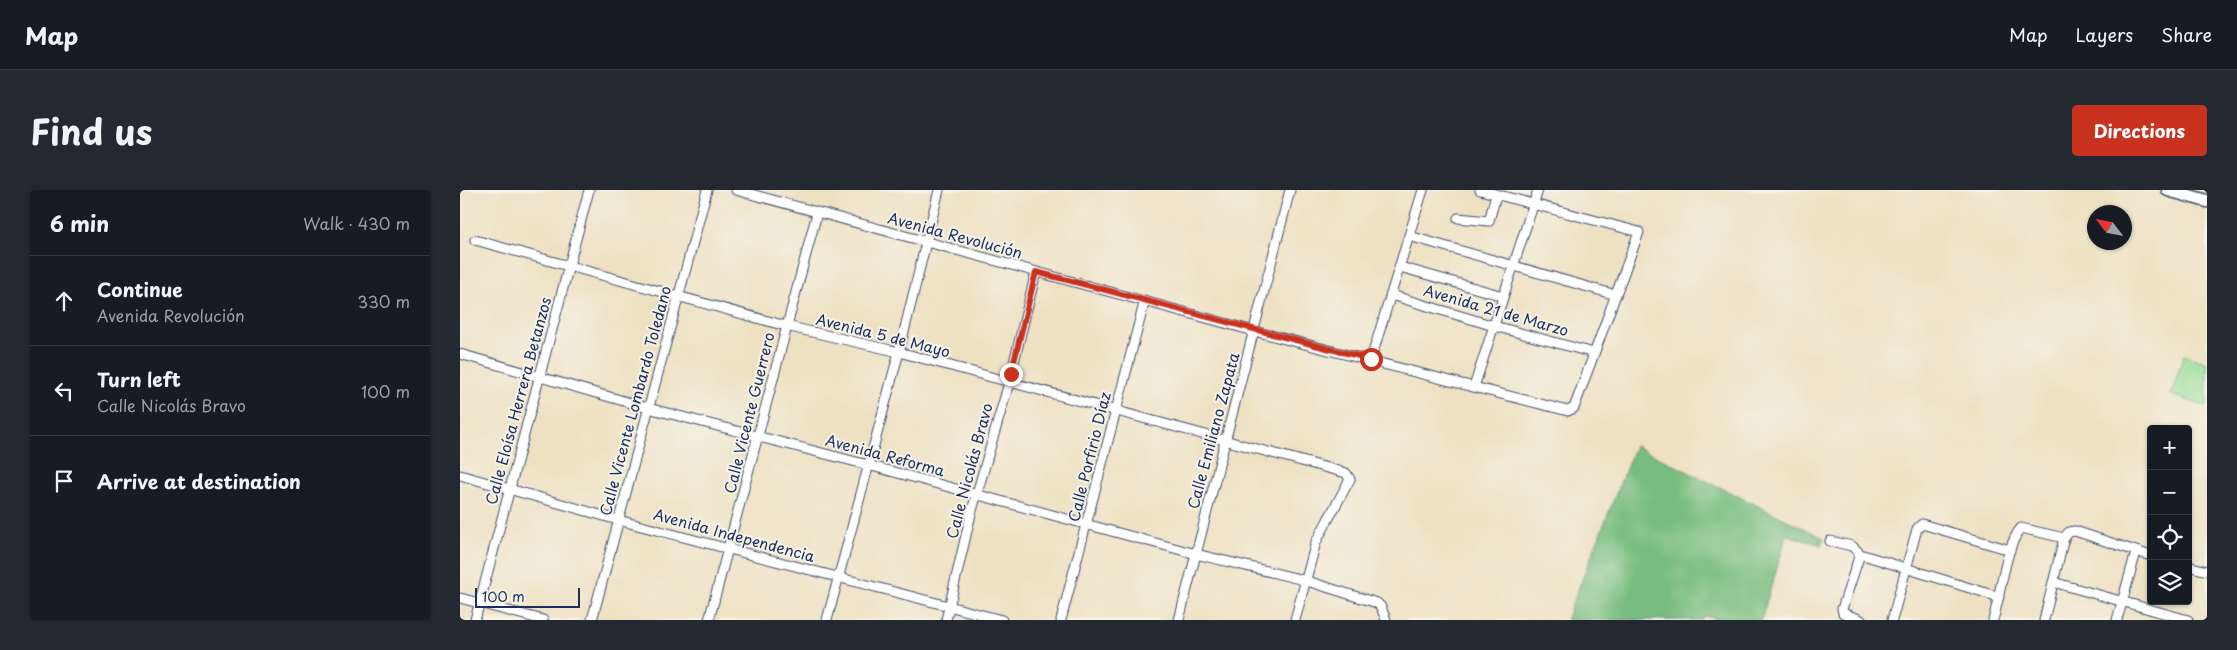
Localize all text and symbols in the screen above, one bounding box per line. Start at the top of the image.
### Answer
text: Map [25,17,78,53]
text: Map [2009,21,2048,48]
text: Layers [2076,21,2133,48]
text: Share [2161,21,2212,48]
text: Find us [30,104,152,157]
button: Directions [2072,105,2207,156]
north arrow [2087,205,2132,250]
street label: Avenida Revolución [886,206,1025,264]
text: 6 min [50,207,109,239]
text: Walk · 430 m [303,211,410,235]
text: Continue [97,275,183,303]
street label: Avenida 21 de Marzo [1421,278,1572,341]
street label: Calle Vicente Lombardo Toledano [593,283,676,518]
icon: ahead [50,287,78,315]
text: 330 m [357,289,410,313]
street label: Calle Eloísa Herrera Betanzos [479,294,556,507]
text: Avenida Revolución [97,303,245,327]
street label: Avenida 5 de Mayo [814,307,953,362]
street label: Calle Vicente Guerrero [717,330,780,496]
route start [1360,348,1383,371]
street label: Calle Emiliano Zapata [1181,349,1245,511]
route end [1000,363,1023,386]
text: Turn left [97,365,181,393]
icon: left [50,377,78,405]
text: 100 m [361,379,410,403]
street label: Calle Porfirio Díaz [1061,389,1116,524]
text: Calle Nicolás Bravo [97,393,246,417]
street label: Calle Nicolás Bravo [939,400,998,541]
map controls [2147,425,2192,605]
button: + [2147,425,2192,470]
street label: Avenida Reforma [823,428,948,482]
icon: arrive [50,467,78,495]
text: Arrive at destination [97,467,301,495]
button: − [2147,470,2192,515]
street label: Avenida Independencia [651,502,818,567]
button: locate [2147,515,2192,560]
button: layers [2147,560,2192,605]
scale bar [475,585,580,608]
text: 100 m [482,586,525,607]

